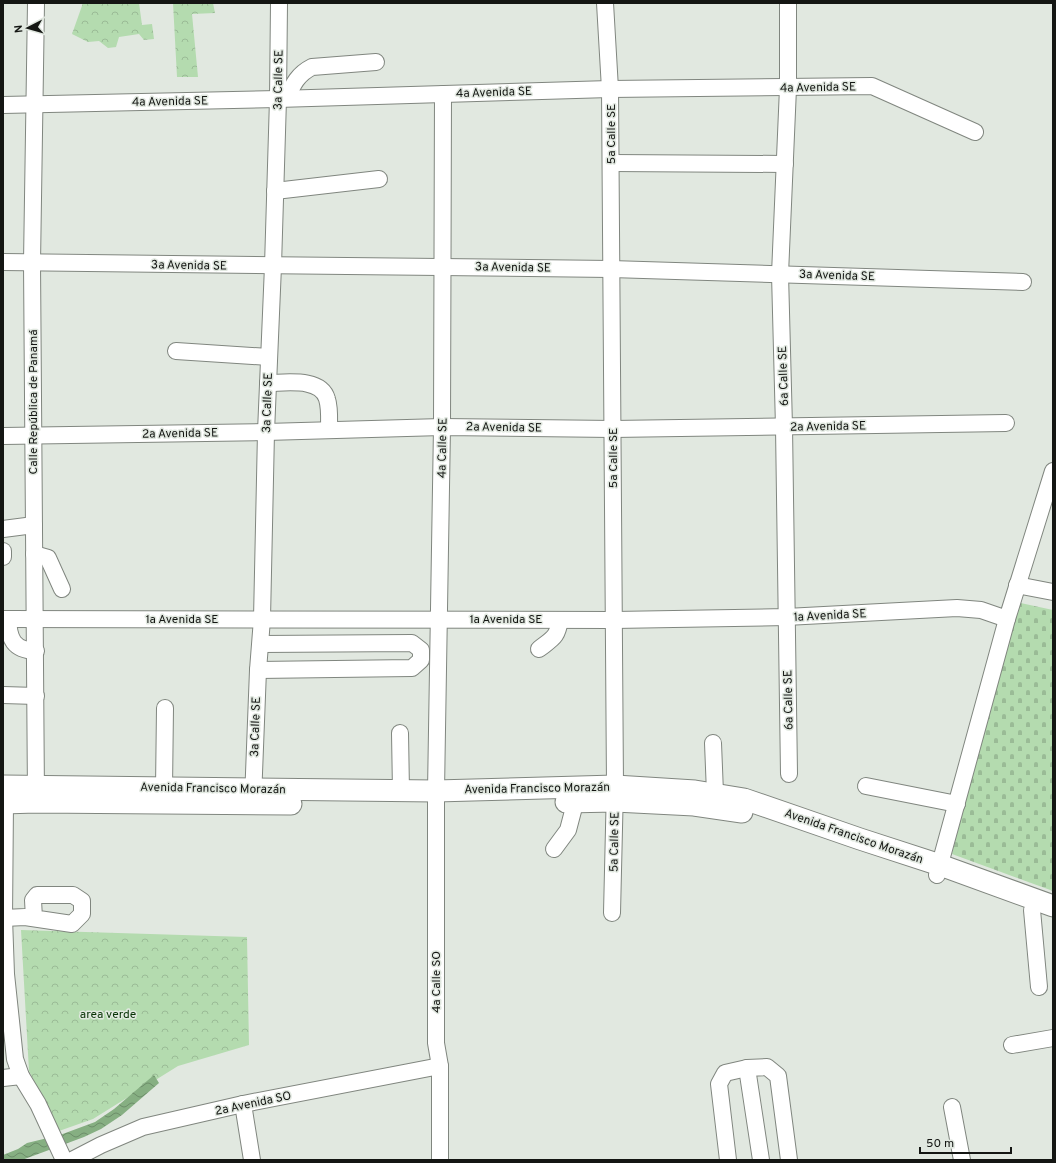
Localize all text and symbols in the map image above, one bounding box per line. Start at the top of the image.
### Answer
north arrow [8,8,48,48]
text: N [12,24,26,34]
street label: 3a Calle SE [270,50,288,110]
street label: 4a Avenida SE [780,79,856,97]
street label: 4a Avenida SE [456,84,532,102]
street label: 4a Avenida SE [132,93,208,111]
street label: 5a Calle SE [604,104,620,164]
street label: 3a Avenida SE [151,257,227,275]
street label: 3a Avenida SE [475,259,551,277]
street label: 3a Avenida SE [799,267,875,285]
street label: Calle República de Panamá [26,330,42,474]
street label: 6a Calle SE [775,346,793,406]
street label: 3a Calle SE [259,373,277,434]
street label: 4a Calle SE [434,418,452,478]
street label: 2a Avenida SE [790,418,866,436]
street label: 2a Avenida SE [466,419,542,437]
street label: 2a Avenida SE [142,425,218,443]
street label: 5a Calle SE [606,428,622,488]
street label: 1a Avenida SE [793,606,867,626]
street label: 1a Avenida SE [145,612,219,628]
street label: 1a Avenida SE [469,612,543,628]
street label: 6a Calle SE [780,670,798,730]
street label: 3a Calle SE [247,697,265,758]
street label: Avenida Francisco Morazán [140,780,286,798]
street label: Avenida Francisco Morazán [464,780,610,798]
street label: Avenida Francisco Morazán [782,806,925,868]
street label: 5a Calle SE [606,812,624,872]
street label: 4a Calle SO [429,951,445,1013]
park label: area verde [80,1007,136,1023]
street label: 2a Avenida SO [213,1088,293,1120]
scale bar [920,1129,1011,1155]
text: 50 m [926,1136,954,1152]

